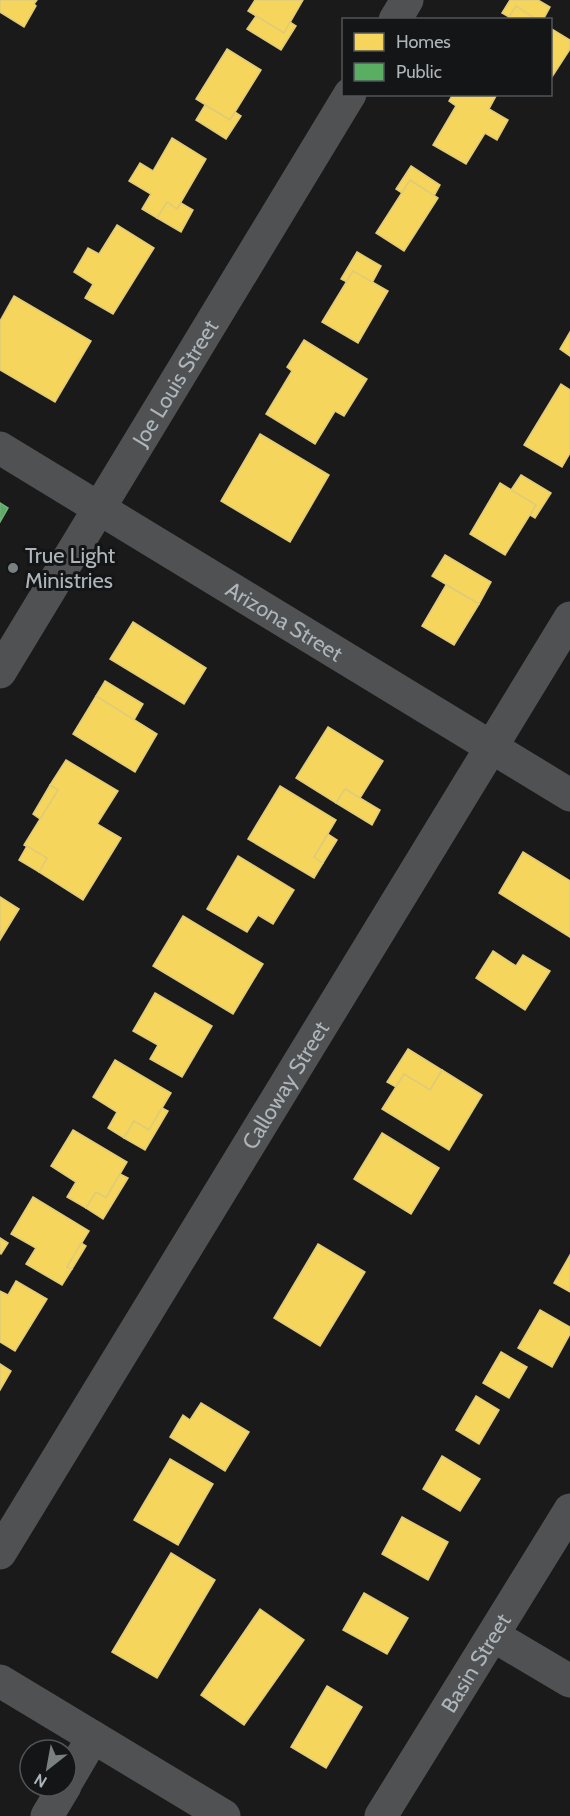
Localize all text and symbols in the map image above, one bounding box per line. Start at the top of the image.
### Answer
legend [342,18,552,96]
text: Homes [396,31,451,53]
text: Public [396,61,442,83]
street label: Joe Louis Street [126,314,224,452]
place label: True Light Ministries [25,542,116,594]
marker: True Light Ministries [6,561,20,575]
street label: Arizona Street [221,576,348,668]
street label: Calloway Street [236,1016,335,1154]
street label: Basin Street [435,1608,517,1718]
north arrow [18,1738,78,1798]
text: N [31,1769,50,1791]

